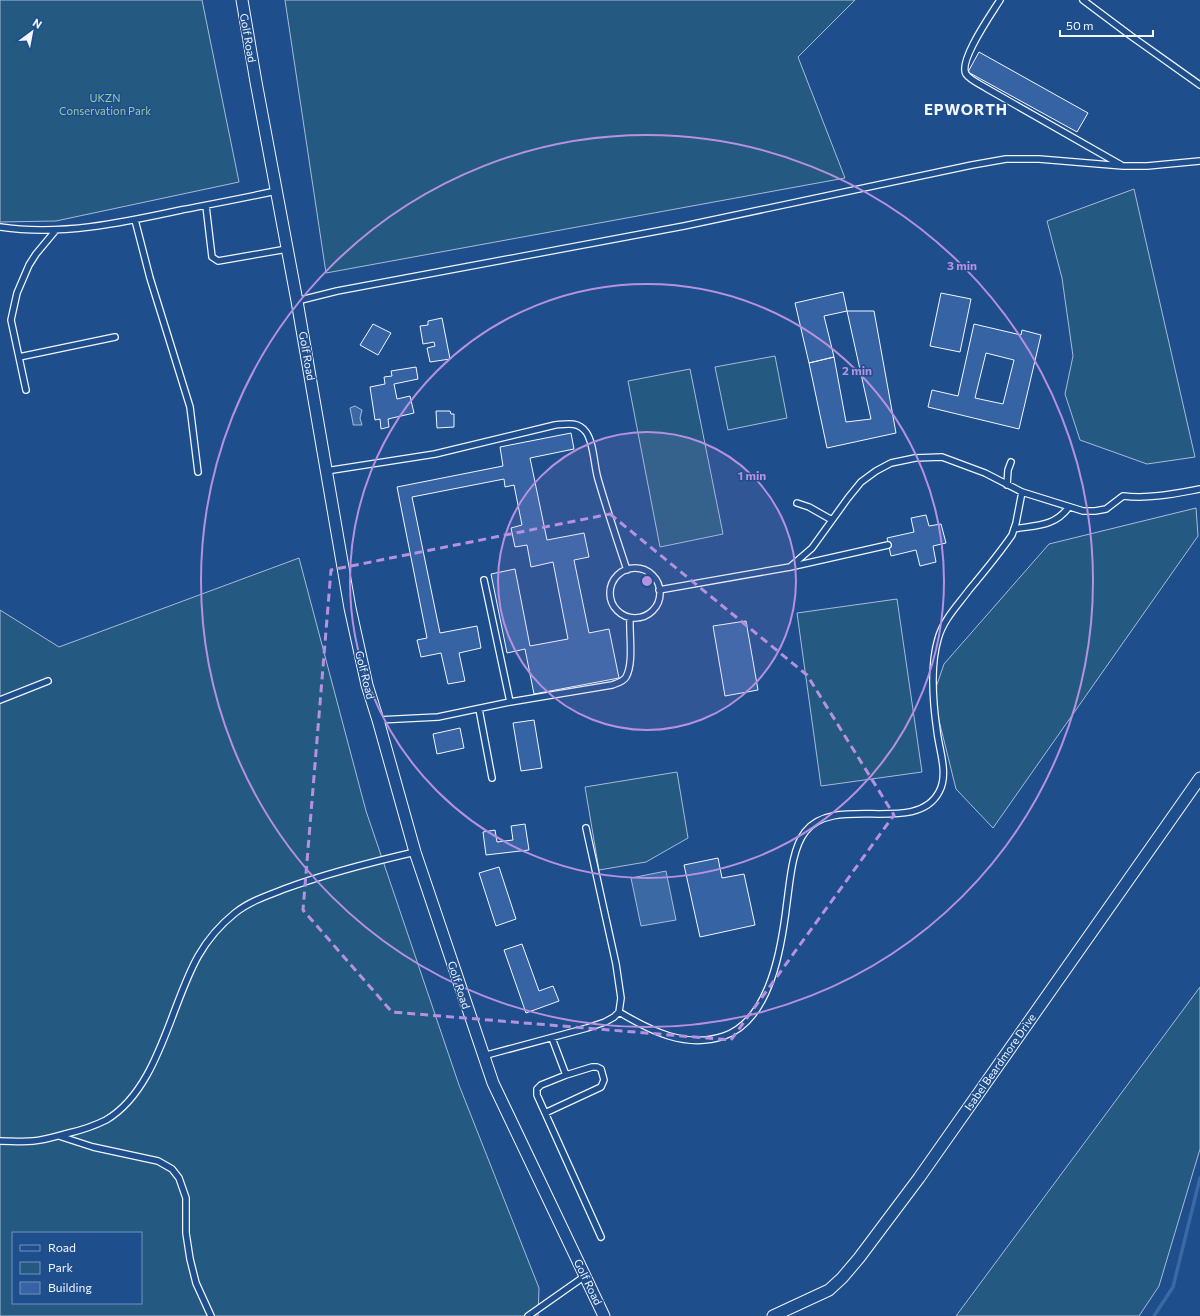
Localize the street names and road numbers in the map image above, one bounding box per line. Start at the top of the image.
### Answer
street label: Golf Road [238,12,259,63]
street label: Golf Road [297,330,318,381]
street label: Golf Road [353,649,378,701]
street label: Golf Road [446,959,473,1010]
street label: Isabel Beardmore Drive [961,1011,1038,1113]
street label: Golf Road [572,1257,605,1307]

